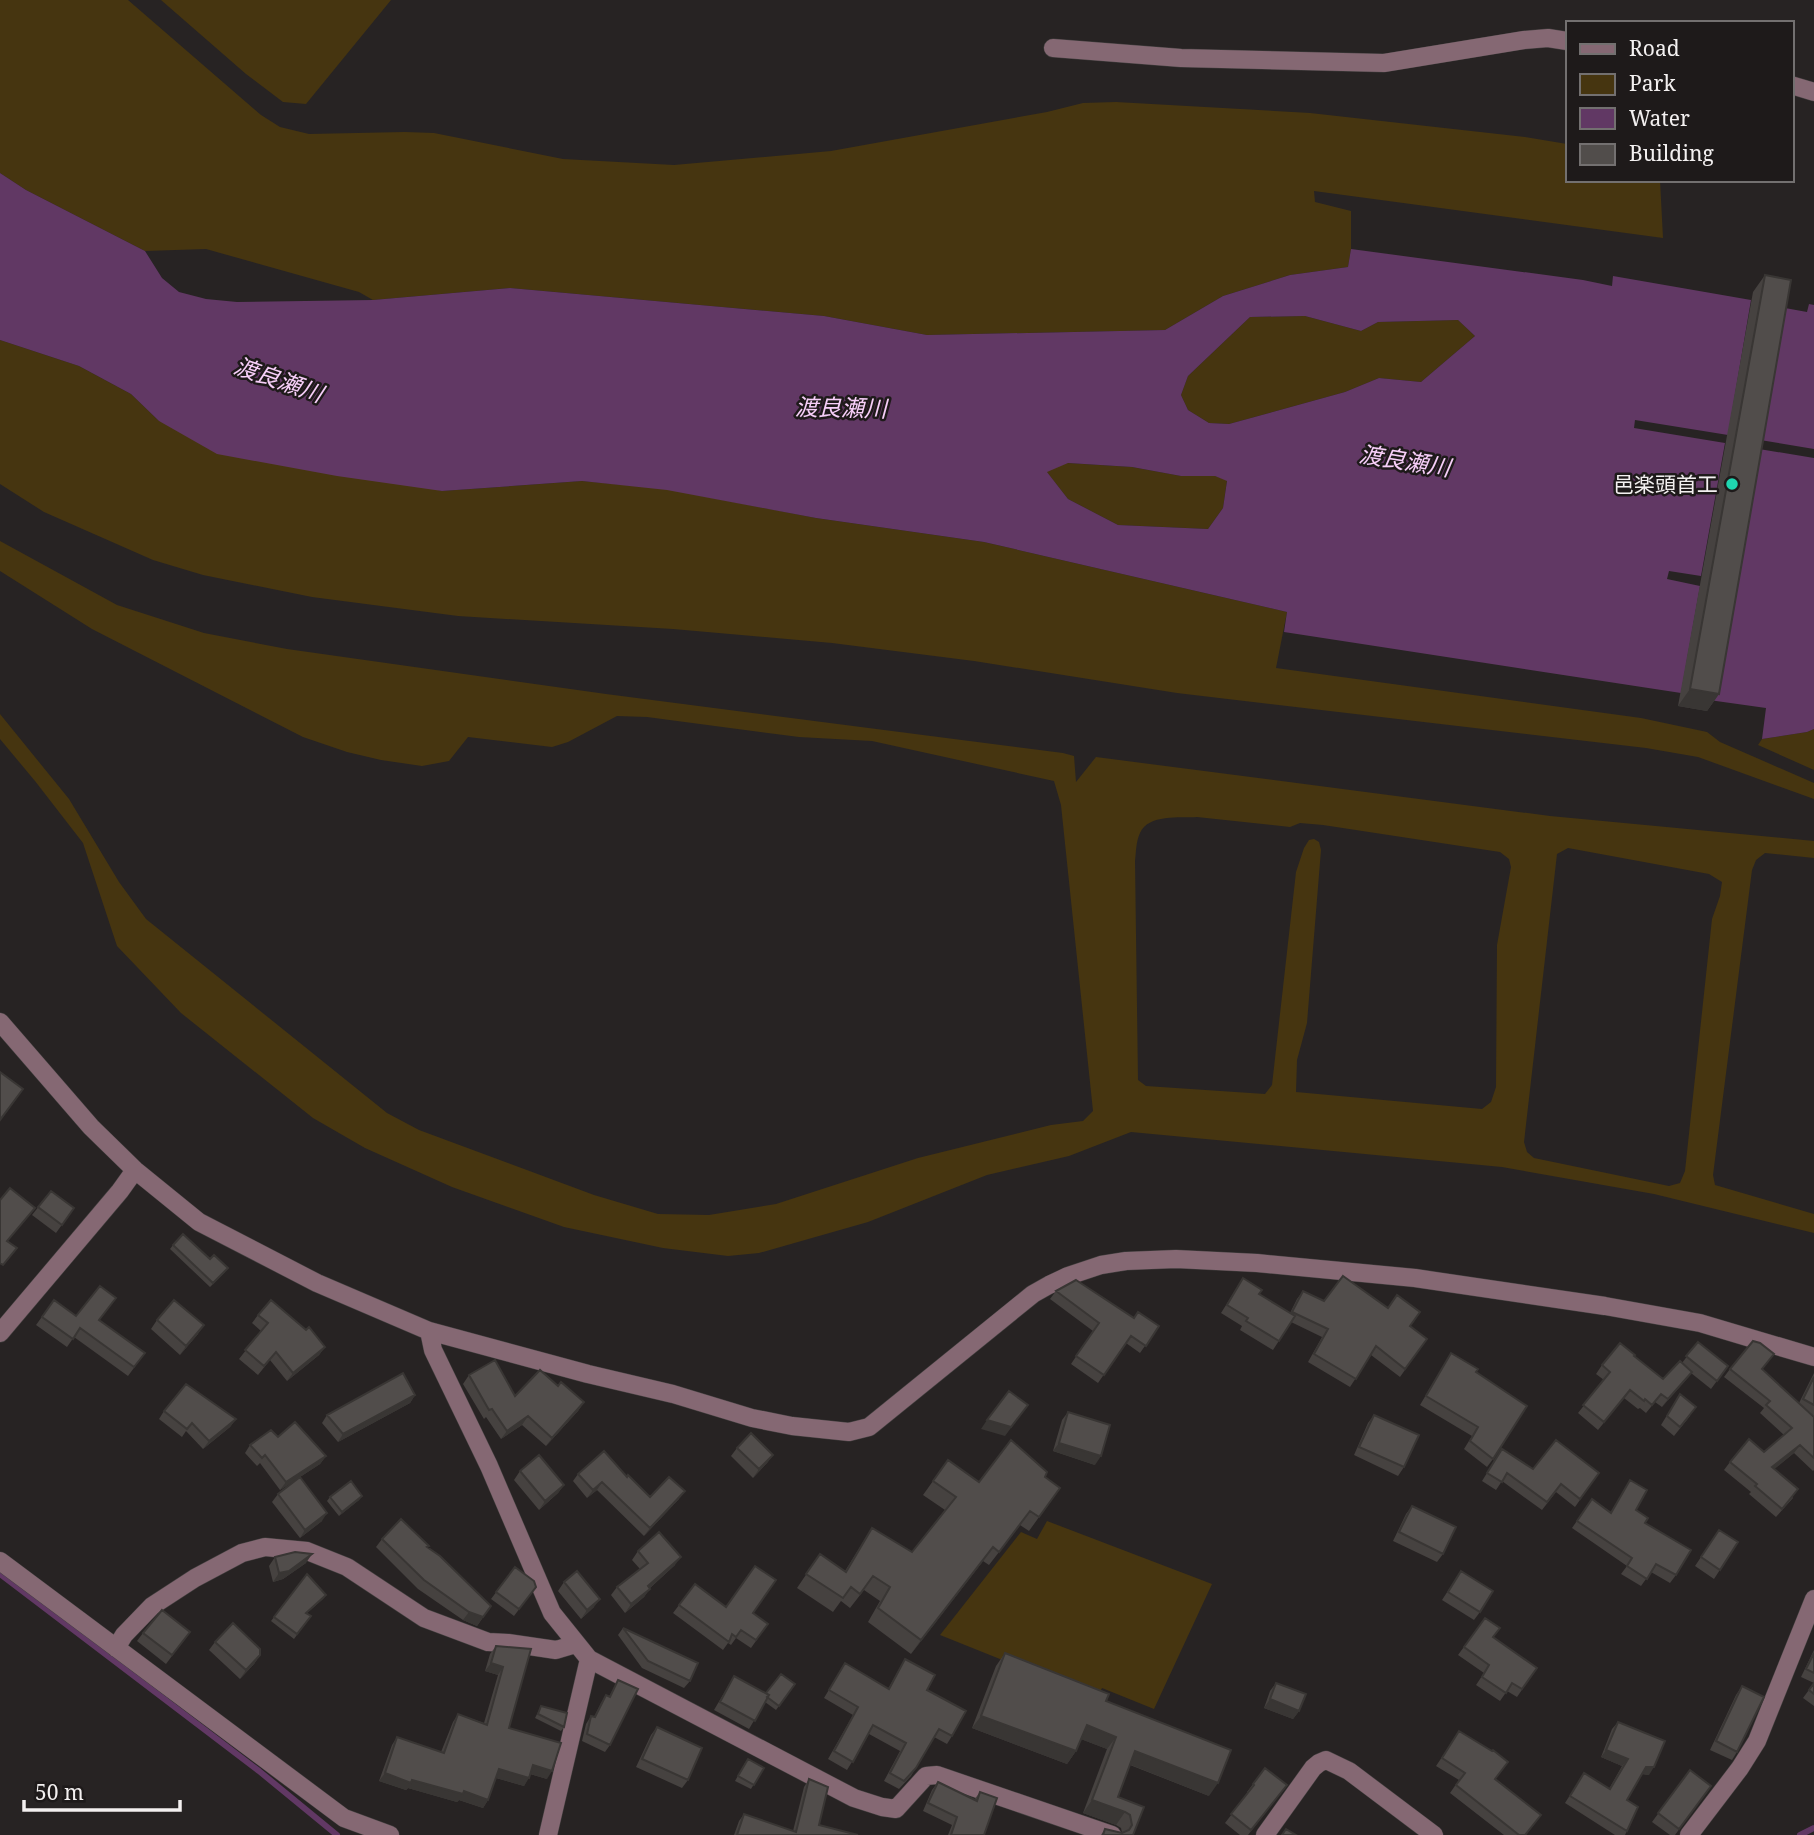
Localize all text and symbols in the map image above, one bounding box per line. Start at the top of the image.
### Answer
legend [1566,21,1793,182]
text: Road [1629,34,1680,62]
text: Park [1629,69,1676,97]
text: Water [1629,104,1690,132]
text: Building [1629,139,1714,167]
water label: 渡良瀬川 [230,349,331,410]
water label: 渡良瀬川 [795,390,890,424]
water label: 渡良瀬川 [1357,437,1456,483]
place label: 邑楽頭首工 [1613,470,1718,498]
marker: 邑楽頭首工 [1724,476,1740,492]
scale bar [24,1769,180,1813]
text: 50 m [35,1778,84,1806]

